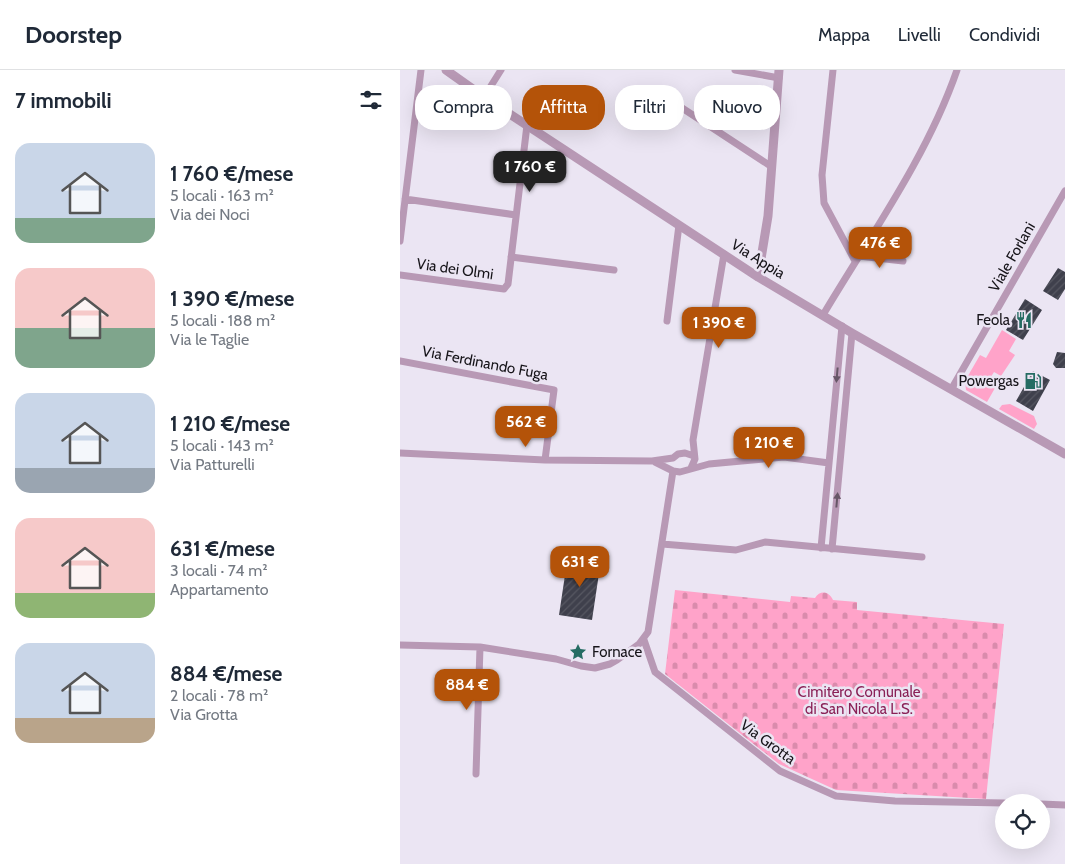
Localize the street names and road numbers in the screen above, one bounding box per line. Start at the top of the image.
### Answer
street label: Viale Forlani [985,219,1039,295]
street label: Via Appia [728,235,789,283]
street label: Via dei Olmi [415,255,495,283]
street label: Via Ferdinando Fuga [420,342,550,384]
street label: Via Grotta [737,716,800,768]

